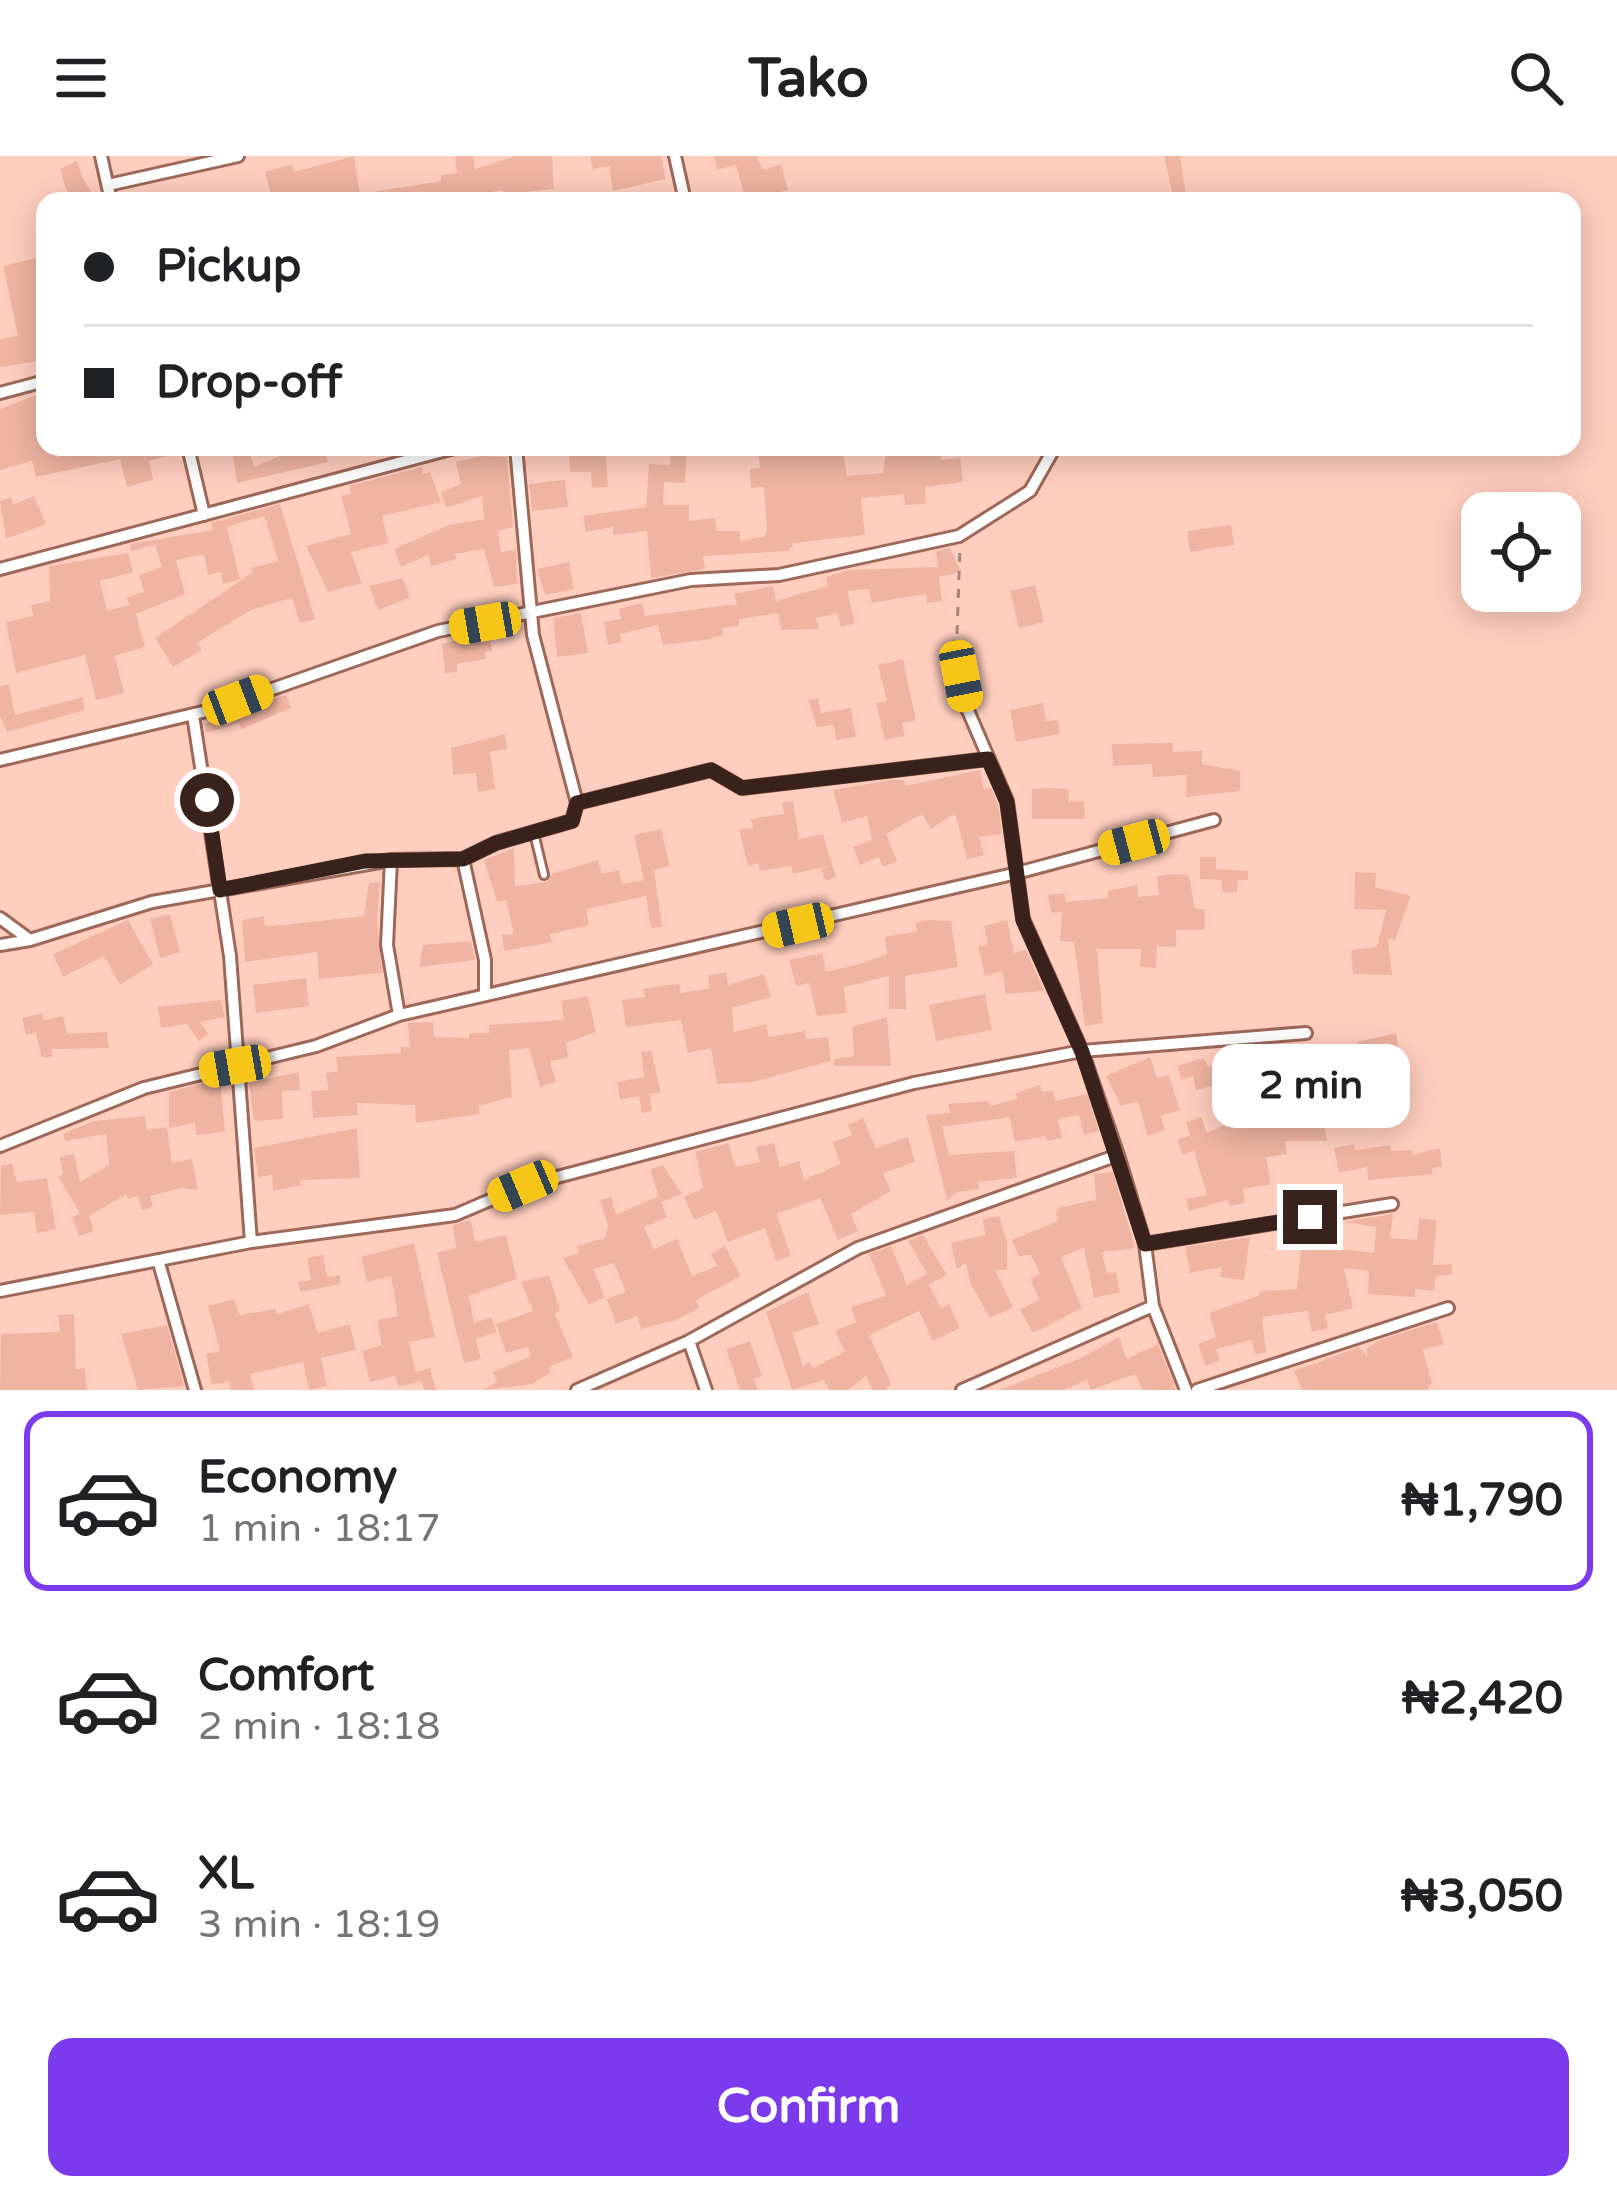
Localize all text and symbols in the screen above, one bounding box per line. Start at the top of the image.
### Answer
icon: menu [48,45,114,111]
icon: search [1503,45,1569,111]
text: Tako [748,46,869,111]
text: Pickup [156,240,301,294]
text: Drop-off [156,356,342,410]
map controls [1461,492,1581,612]
button: locate [1461,492,1581,612]
car [446,599,524,647]
car [936,637,986,715]
car [198,670,278,730]
route start [180,773,234,827]
car [1095,815,1173,869]
car [759,899,837,951]
car [196,1042,274,1090]
callout: 2 min [1211,1043,1409,1127]
text: 2 min [1259,1062,1363,1109]
car [483,1155,563,1217]
route end [1283,1190,1337,1244]
icon: car [54,1447,162,1555]
text: Economy [198,1451,397,1505]
text: ₦1,790 [1401,1474,1563,1528]
text: 1 min · 18:17 [198,1505,440,1552]
icon: car [54,1645,162,1753]
text: Comfort [198,1649,374,1703]
text: ₦2,420 [1401,1672,1563,1726]
text: 2 min · 18:18 [198,1703,440,1750]
icon: car [54,1843,162,1951]
text: XL [198,1847,254,1901]
text: ₦3,050 [1401,1870,1563,1924]
text: 3 min · 18:19 [198,1901,440,1948]
button: Confirm [48,2038,1569,2176]

